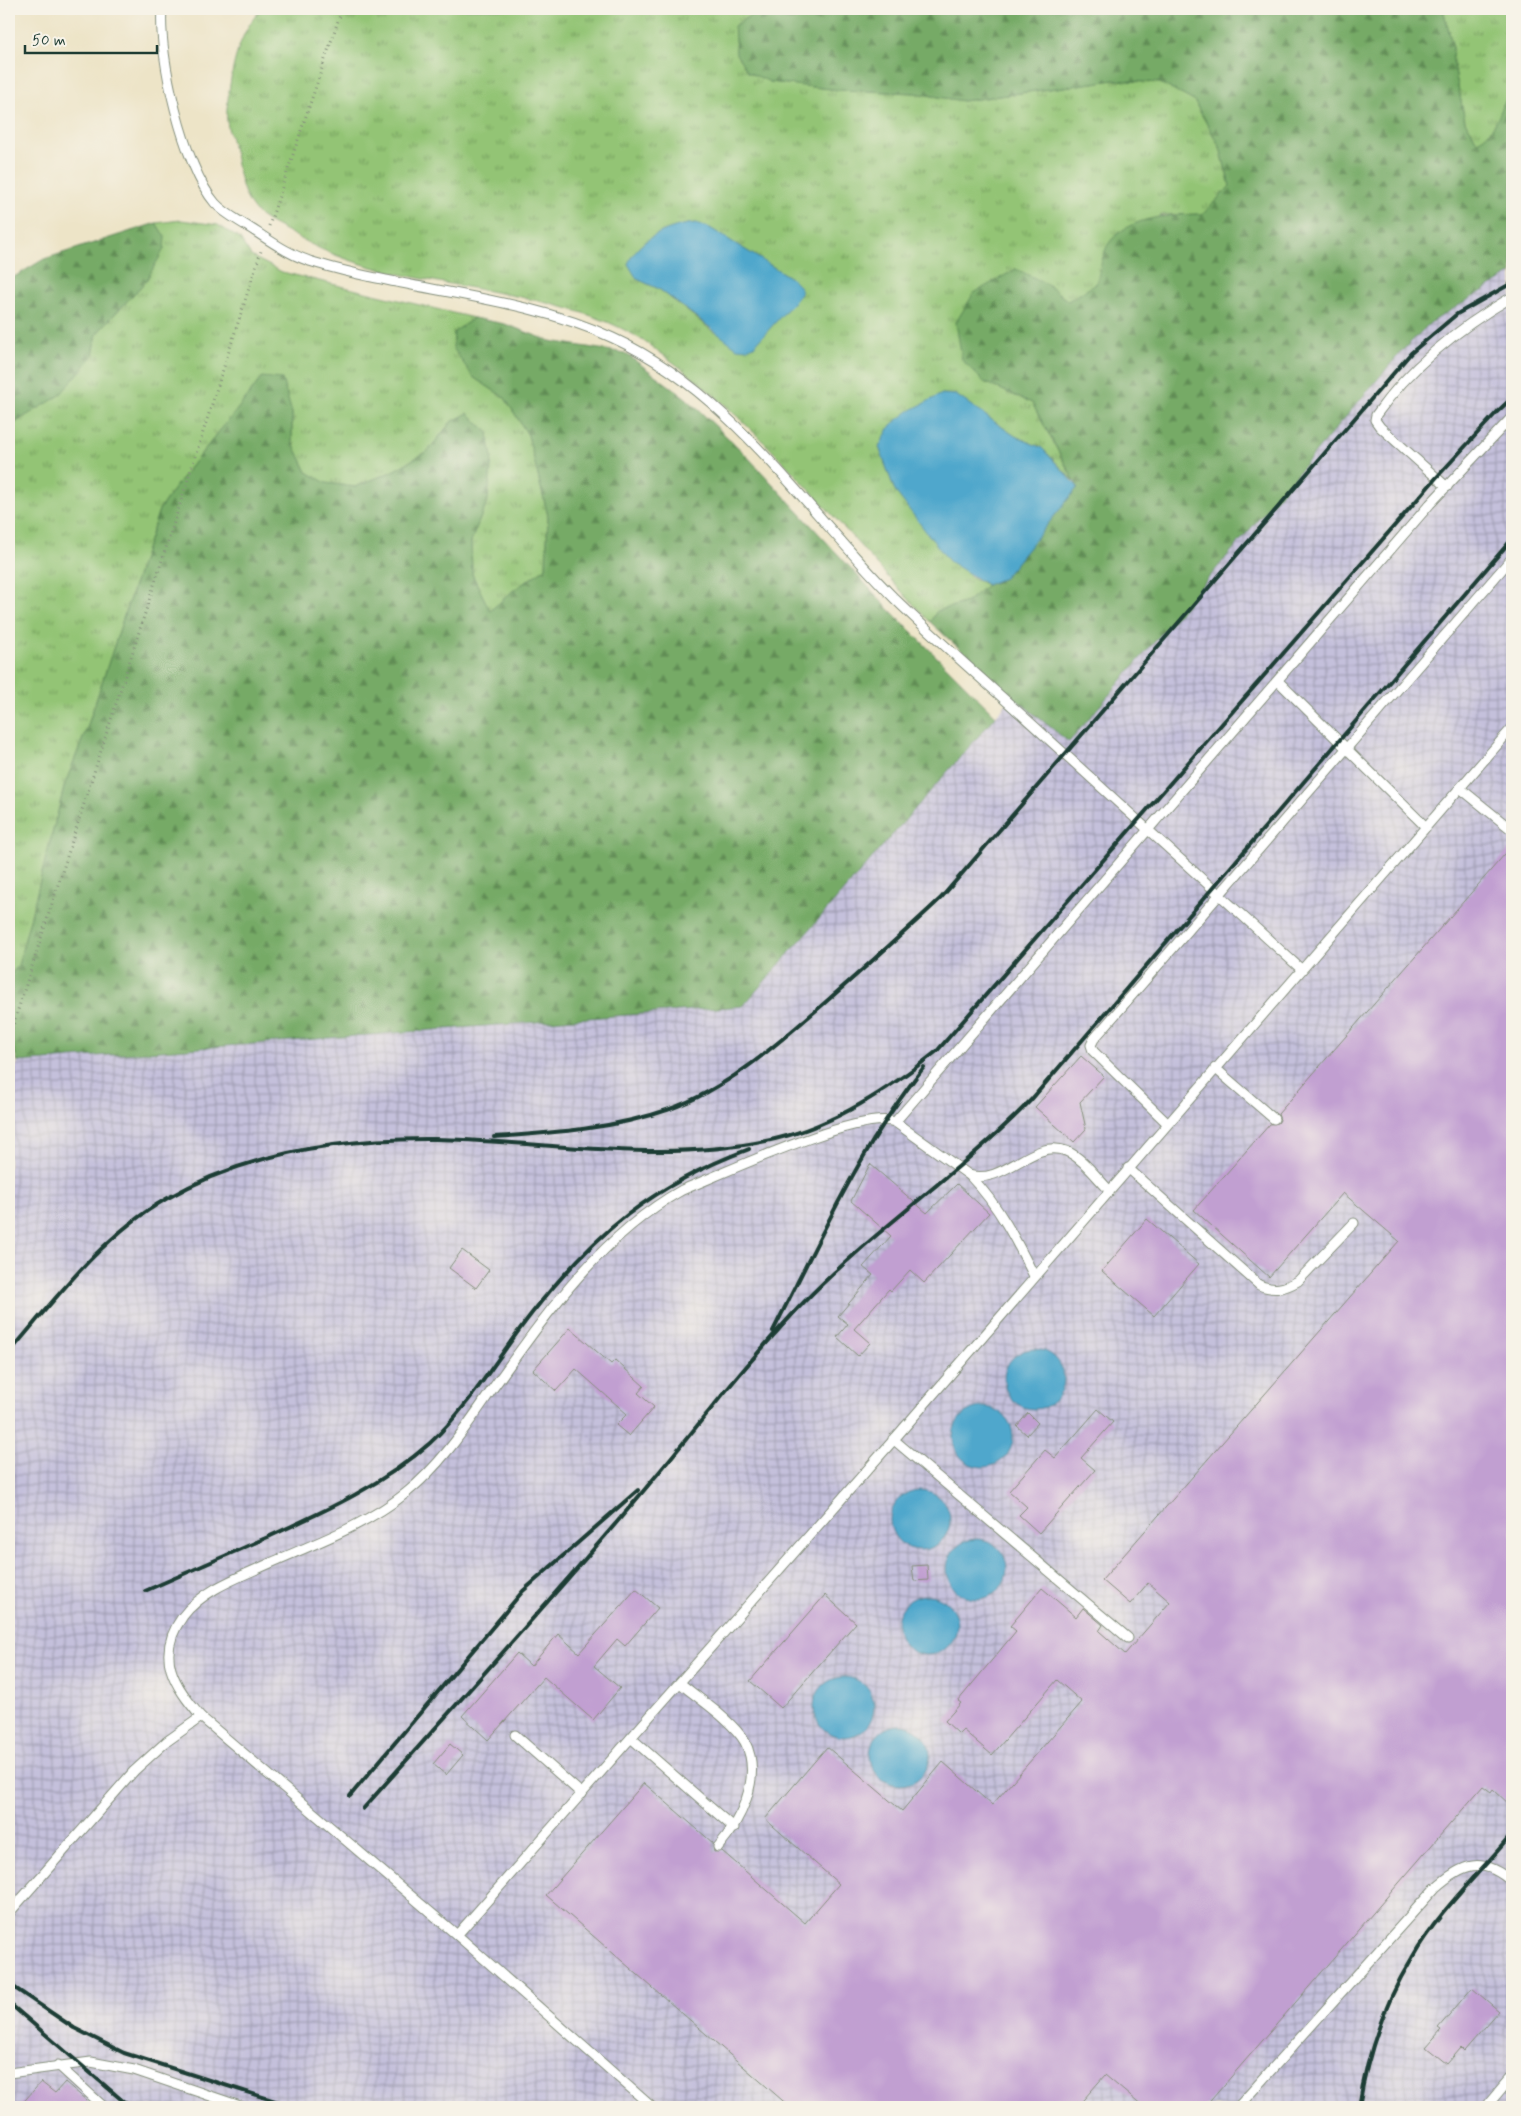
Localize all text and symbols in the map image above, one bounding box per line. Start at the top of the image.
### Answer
scale bar [25,22,158,54]
text: 50 m [32,31,66,51]

